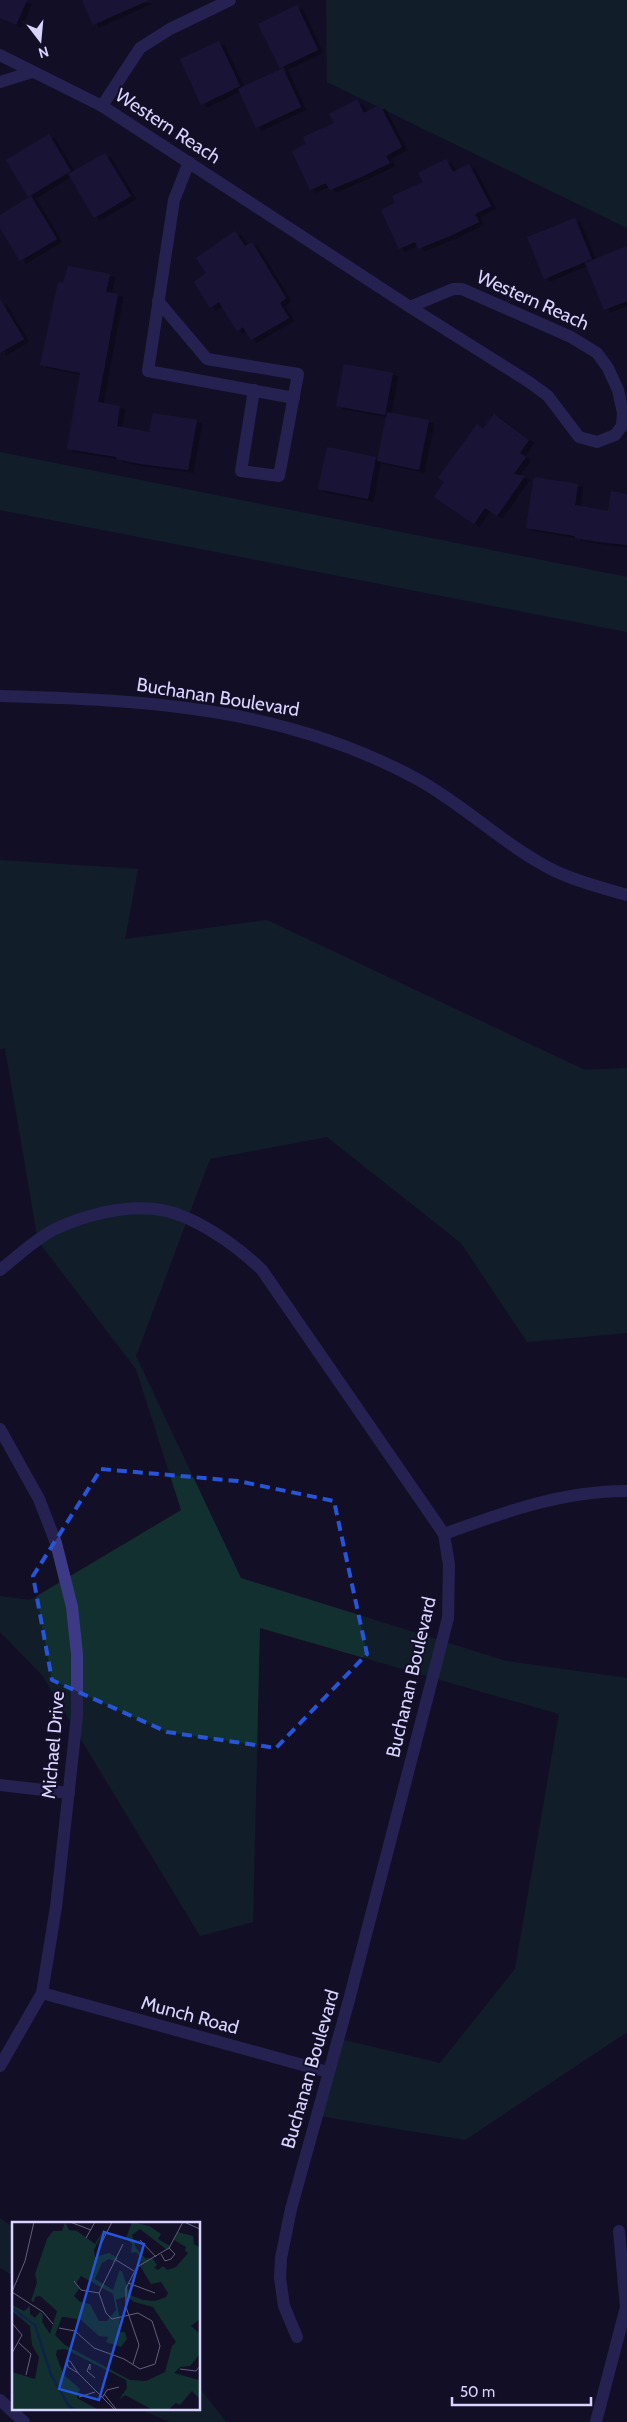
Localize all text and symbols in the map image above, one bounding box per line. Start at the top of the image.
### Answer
north arrow [15,15,65,65]
text: N [36,42,51,63]
street label: Western Reach [111,83,225,169]
street label: Western Reach [473,265,593,335]
street label: Buchanan Boulevard [135,673,301,721]
street label: Buchanan Boulevard [381,1594,441,1760]
street label: Michael Drive [37,1690,69,1800]
street label: Buchanan Boulevard [276,1987,344,2151]
street label: Munch Road [139,1991,241,2039]
inset map [12,2222,200,2410]
scale bar [452,2374,591,2406]
text: 50 m [460,2383,495,2401]

